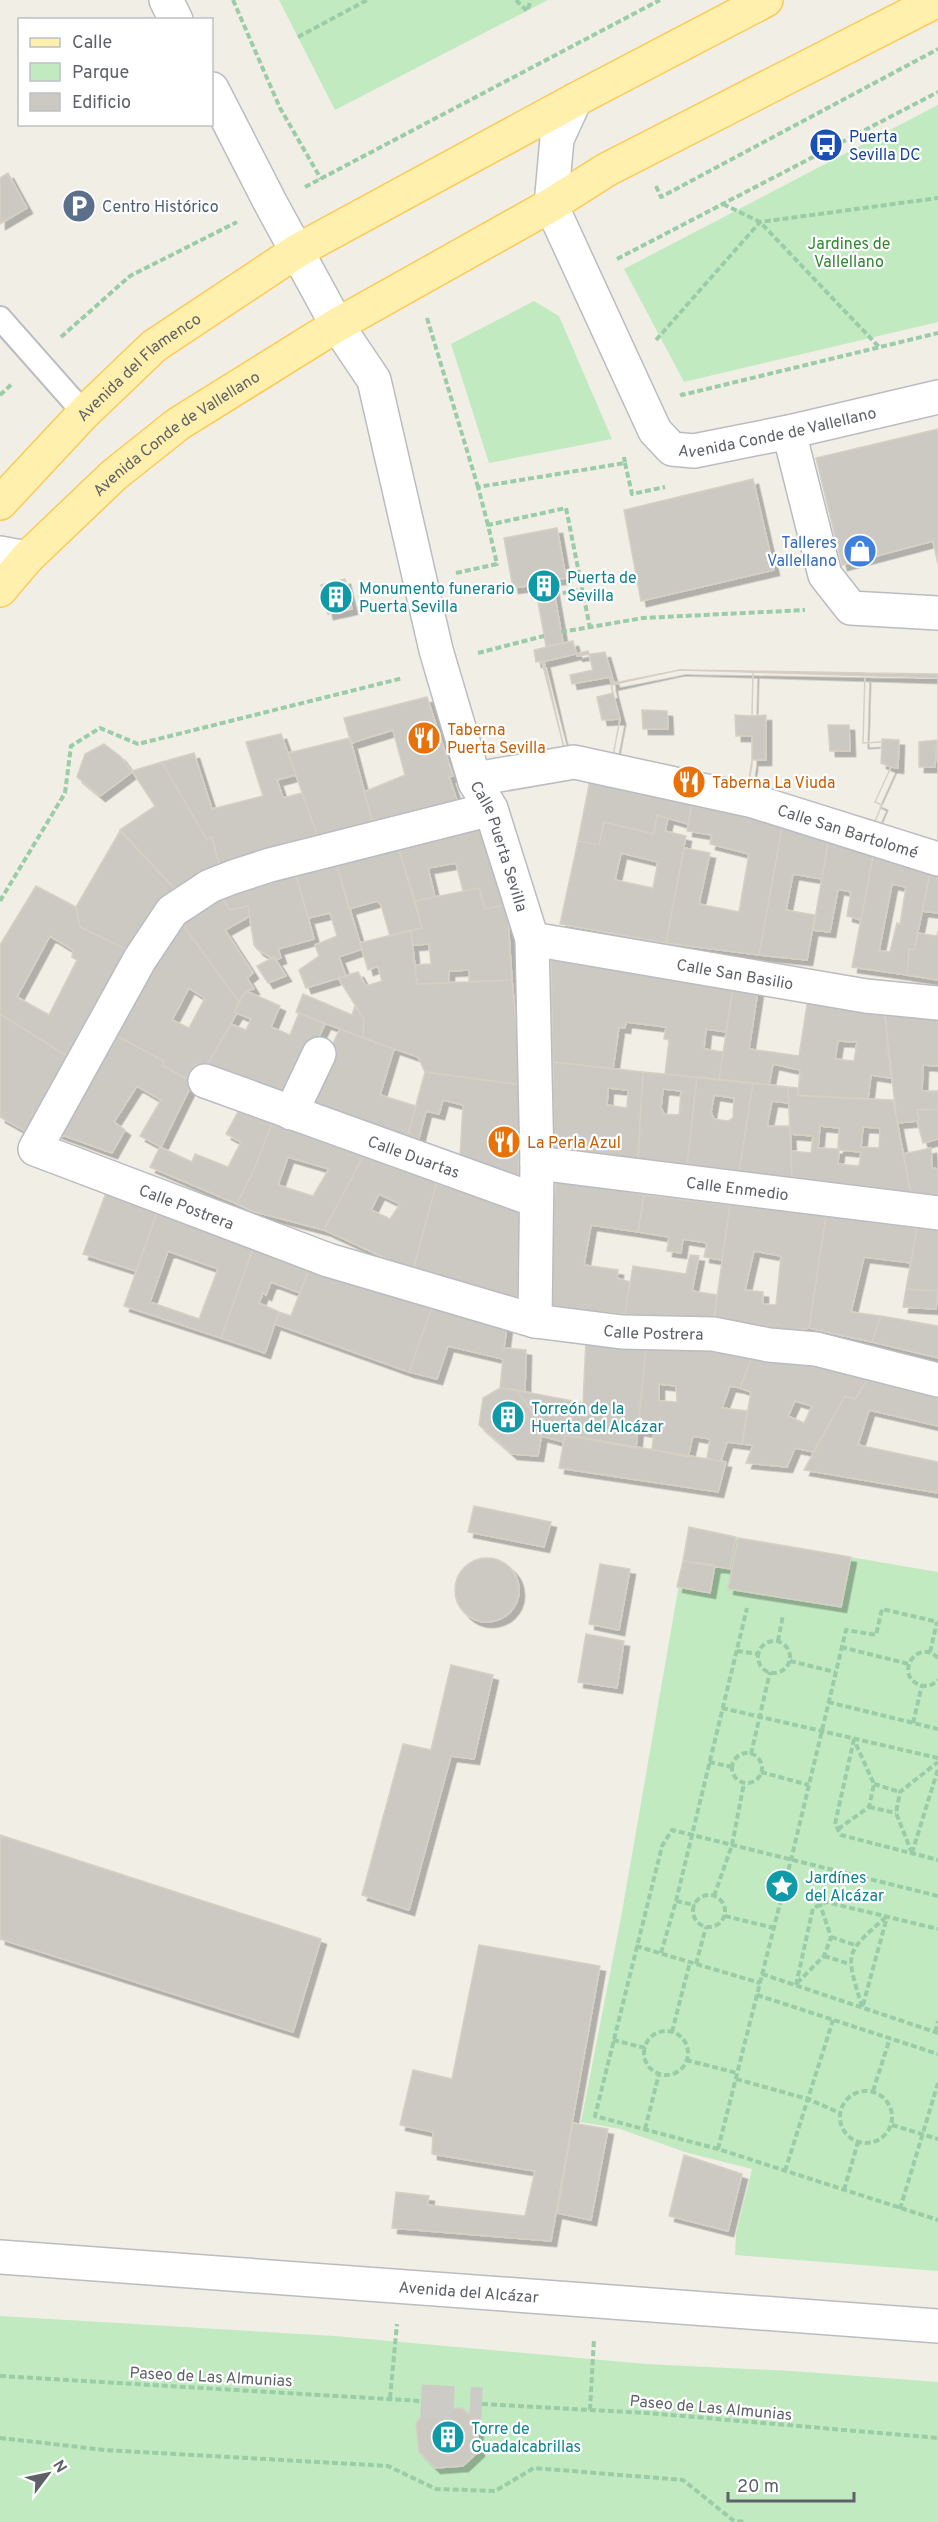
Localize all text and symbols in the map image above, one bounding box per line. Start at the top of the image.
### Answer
legend [18,18,213,126]
text: Calle [72,32,112,55]
text: Parque [72,62,129,85]
text: Edificio [72,92,131,115]
bus stop icon: Puerta Sevilla DC [808,127,844,163]
place label: Puerta Sevilla DC [849,128,921,166]
parking icon: Centro Histórico [61,188,97,224]
place label: Centro Histórico [102,198,219,218]
park label: Jardines de Vallellano [808,235,890,273]
street label: Avenida del Flamenco [73,310,205,426]
street label: Avenida Conde de Vallellano [90,367,264,502]
street label: Avenida Conde de Vallellano [677,404,879,463]
shop icon: Talleres Vallellano [842,533,878,569]
place label: Talleres Vallellano [767,534,837,572]
building icon: Puerta de Sevilla [526,568,562,604]
place label: Puerta de Sevilla [567,569,637,607]
building icon: Monumento funerario Puerta Sevilla [318,579,354,615]
place label: Monumento funerario Puerta Sevilla [359,580,515,618]
restaurant icon: Taberna Puerta Sevilla [406,720,442,756]
place label: Taberna Puerta Sevilla [447,721,546,759]
restaurant icon: Taberna La Viuda [671,764,707,800]
place label: Taberna La Viuda [712,774,835,794]
street label: Calle Puerta Sevilla [465,778,531,915]
street label: Calle San Bartolomé [774,801,920,864]
street label: Calle San Basilio [675,956,795,995]
restaurant icon: La Perla Azul [486,1124,522,1160]
street label: Calle Duartas [364,1132,462,1184]
place label: La Perla Azul [527,1134,621,1154]
street label: Calle Enmedio [685,1174,790,1206]
street label: Calle Postrera [136,1181,236,1235]
street label: Calle Postrera [602,1322,704,1346]
building icon: Torreón de la Huerta del Alcázar [490,1399,526,1435]
place label: Torreón de la Huerta del Alcázar [531,1400,664,1438]
place icon: Jardínes del Alcázar [764,1868,800,1904]
place label: Jardínes del Alcázar [805,1869,884,1907]
street label: Avenida del Alcázar [398,2278,539,2309]
street label: Paseo de Las Almunias [129,2364,293,2392]
street label: Paseo de Las Almunias [629,2392,793,2426]
building icon: Torre de Guadalcabrillas [430,2419,466,2455]
place label: Torre de Guadalcabrillas [471,2420,581,2458]
north arrow [18,2444,78,2504]
text: N [47,2457,71,2477]
scale bar [728,2465,854,2503]
text: 20 m [737,2476,779,2499]

